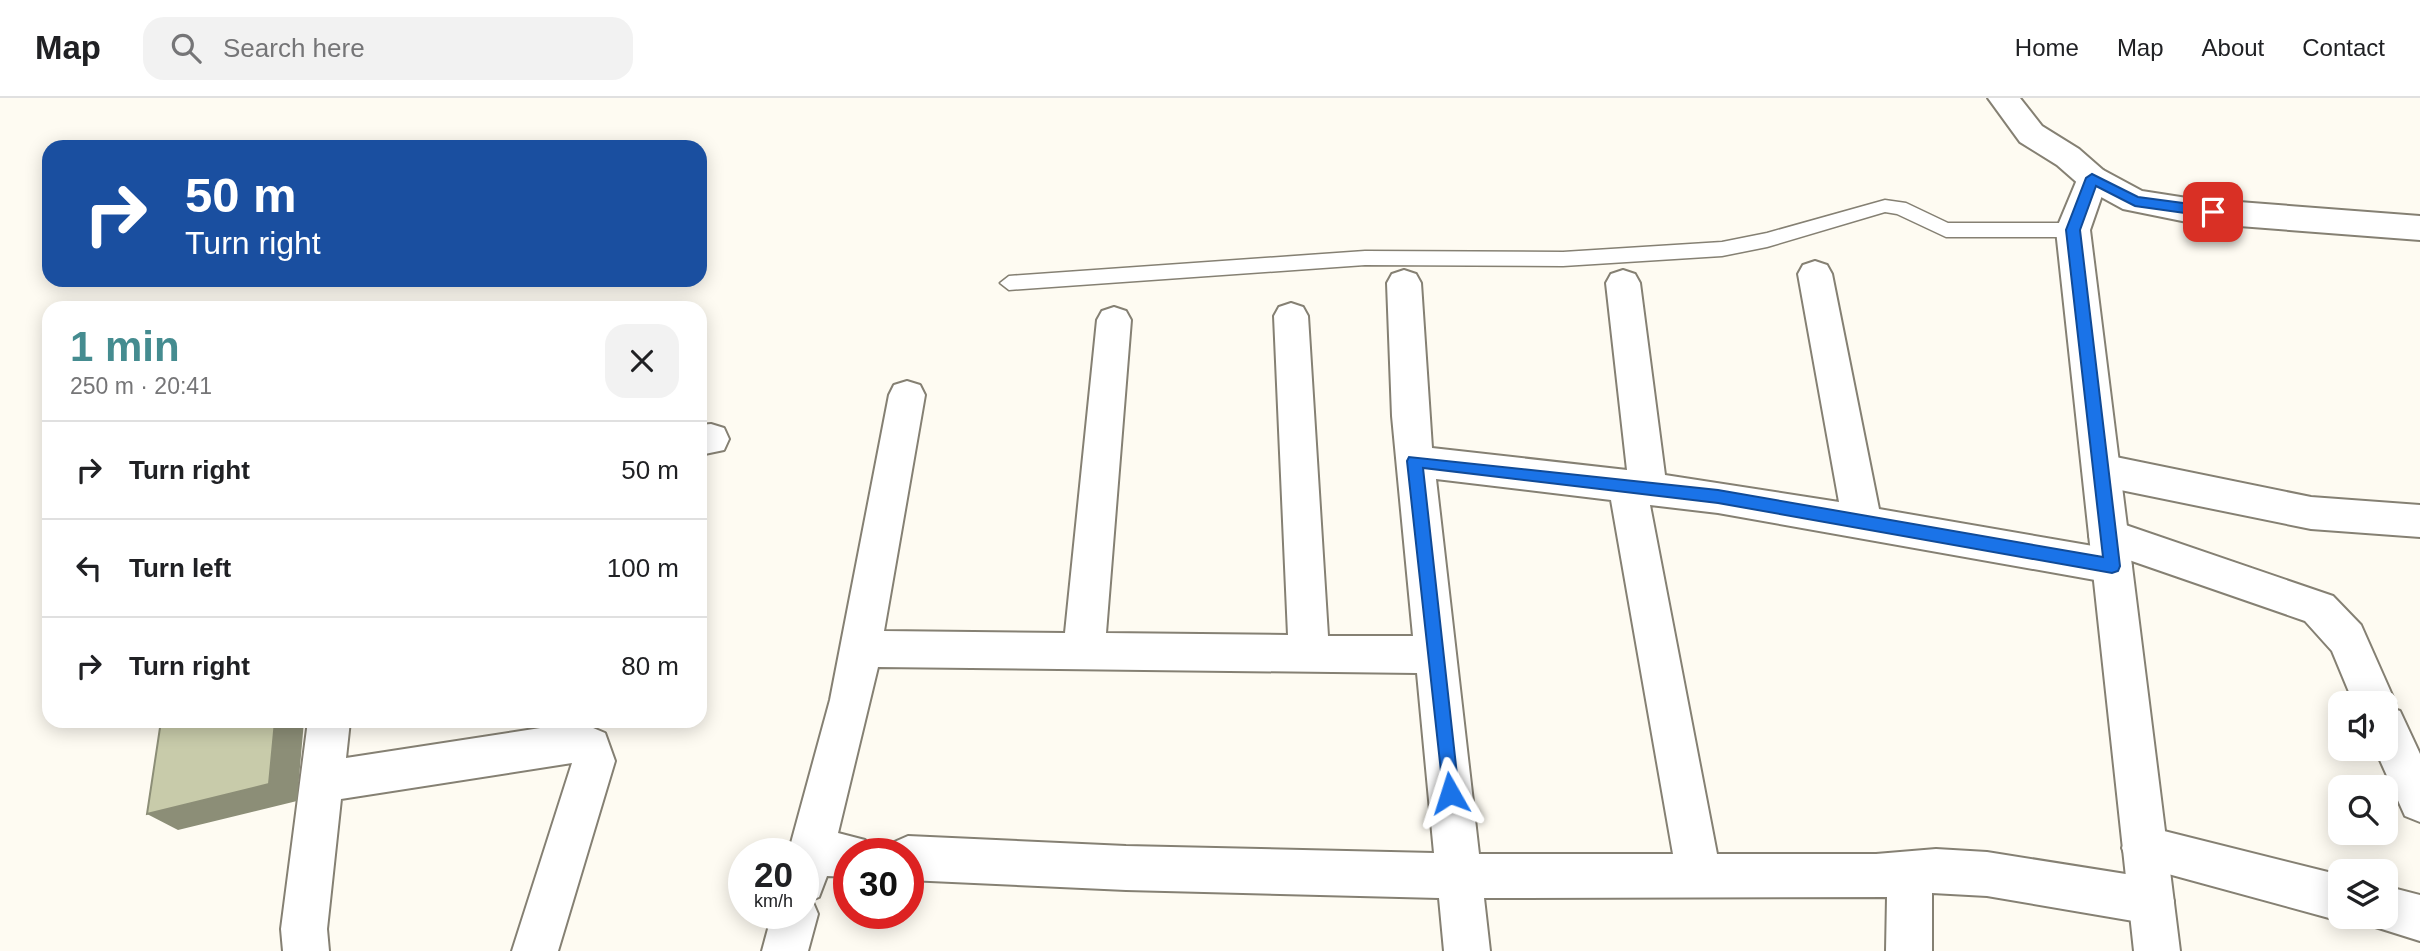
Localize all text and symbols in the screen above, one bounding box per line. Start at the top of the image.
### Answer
search box [143,17,633,80]
text: Map [35,29,101,66]
icon: search [167,29,205,67]
text: Search here [223,33,365,63]
text: Home [2015,34,2079,61]
text: Map [2117,34,2164,61]
text: About [2202,34,2264,61]
text: Contact [2302,34,2385,61]
icon: right [70,168,161,259]
text: 50 m [185,168,297,222]
pin [2183,182,2243,242]
icon: arrive [2194,193,2232,231]
text: Turn right [185,225,321,261]
text: 1 min [70,323,180,370]
button: close [605,324,679,398]
text: 250 m · 20:41 [70,373,212,399]
icon: right [70,451,108,489]
text: Turn right [129,455,250,485]
text: 50 m [621,455,679,485]
icon: left [70,549,108,587]
text: Turn left [129,553,231,583]
text: 100 m [607,553,679,583]
icon: right [70,647,108,685]
text: Turn right [129,651,250,681]
text: 80 m [621,651,679,681]
map controls [2328,691,2398,929]
button: sound [2328,691,2398,761]
position arrow [1413,756,1487,830]
button: search [2328,775,2398,845]
speed limit sign: 30 [833,838,924,929]
text: 20 [754,855,793,894]
button: layers [2328,859,2398,929]
text: km/h [754,891,793,911]

